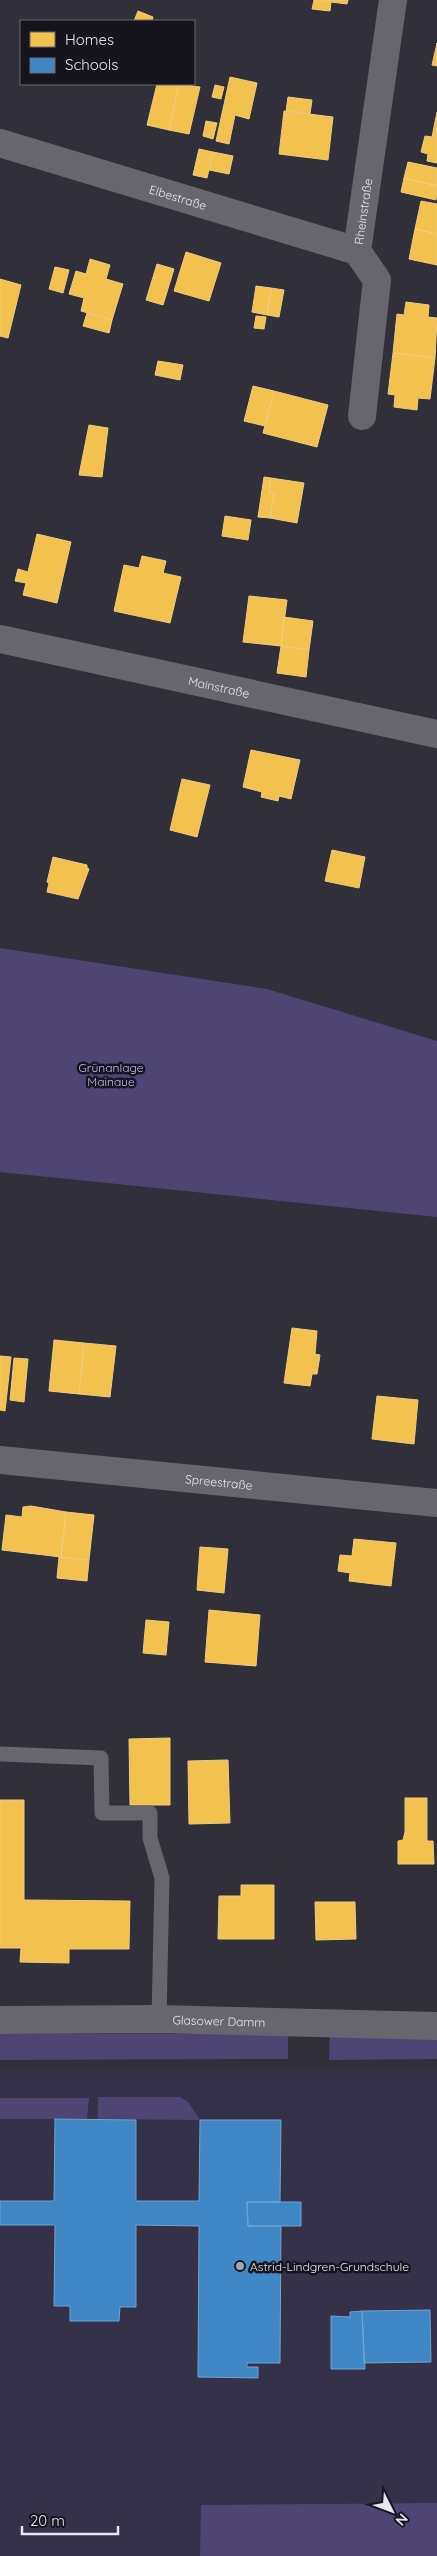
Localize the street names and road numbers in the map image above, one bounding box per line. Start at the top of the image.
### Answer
street label: Rheinstraße [351,177,375,246]
street label: Elbestraße [148,181,209,213]
street label: Mainstraße [187,673,251,701]
street label: Spreestraße [185,1471,253,1492]
street label: Glasower Damm [172,2012,266,2029]

